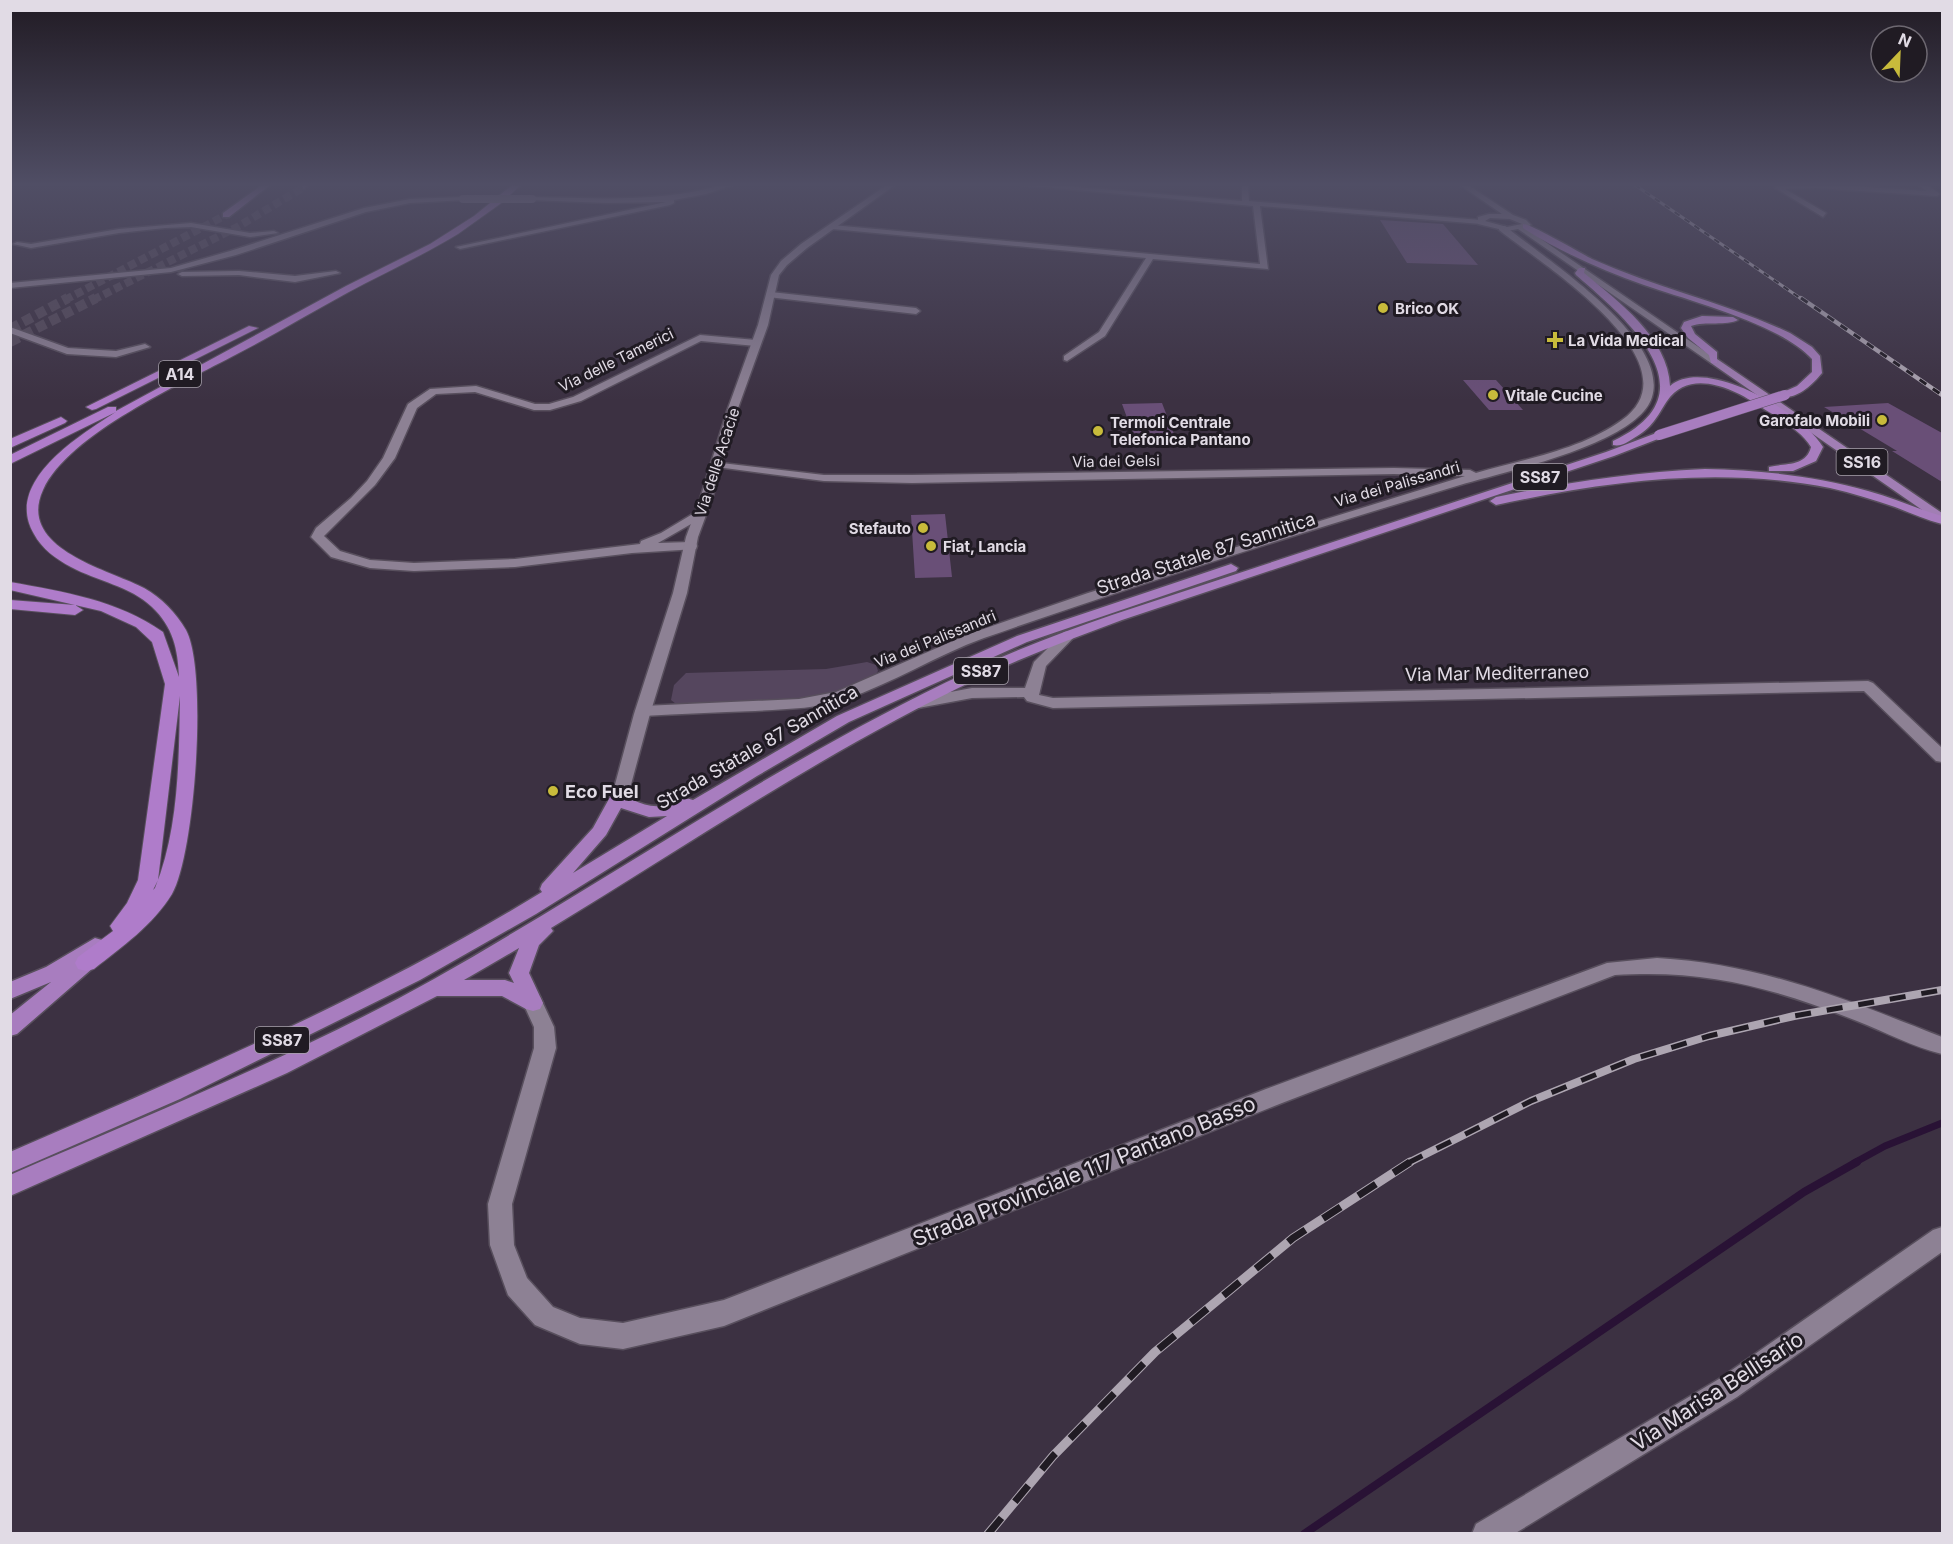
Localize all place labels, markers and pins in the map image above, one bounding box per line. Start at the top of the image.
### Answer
place label: Brico OK [1395,299,1459,318]
marker: Brico OK [1376,301,1390,315]
marker: La Vida Medical [1546,331,1564,349]
place label: La Vida Medical [1568,331,1684,350]
place label: Vitale Cucine [1505,386,1603,405]
marker: Vitale Cucine [1486,388,1500,402]
place label: Garofalo Mobili [1759,411,1870,430]
place label: Termoli Centrale Telefonica Pantano [1110,413,1251,449]
marker: Garofalo Mobili [1875,413,1889,427]
marker: Termoli Centrale Telefonica Pantano [1091,424,1105,438]
place label: Stefauto [849,519,911,538]
marker: Stefauto [916,521,930,535]
place label: Fiat, Lancia [943,537,1026,556]
marker: Fiat, Lancia [924,539,938,553]
place label: Eco Fuel [565,781,639,802]
marker: Eco Fuel [546,784,560,798]

